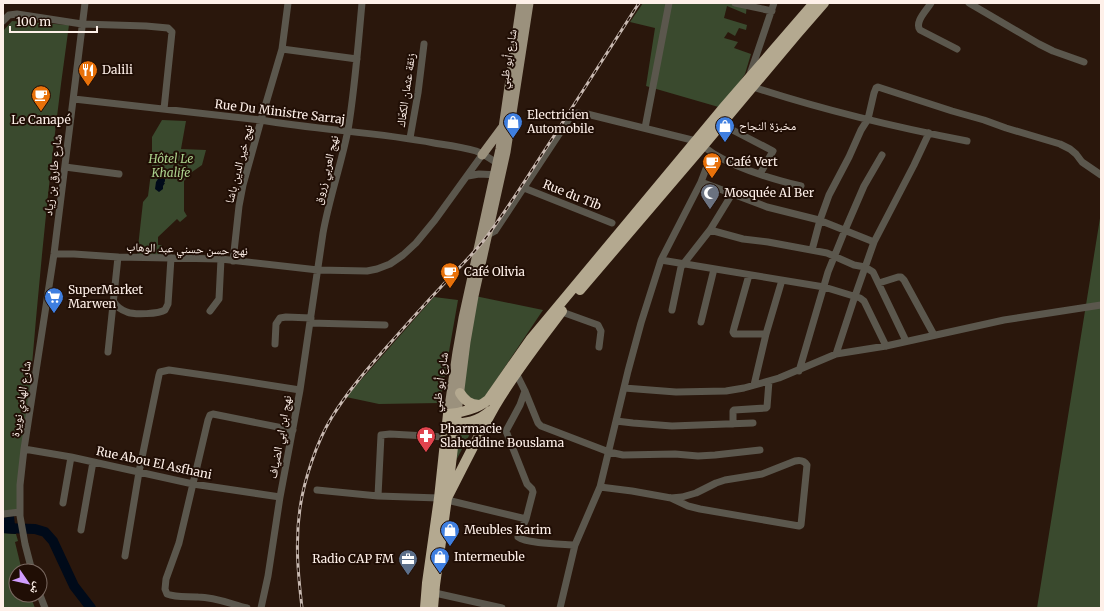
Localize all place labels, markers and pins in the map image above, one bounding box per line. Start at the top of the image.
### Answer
restaurant icon: Dalili [77,59,99,87]
place label: Dalili [102,62,133,77]
cafe icon: Le Canapé [30,84,52,112]
place label: Electricien Automobile [526,107,594,136]
shop icon: Electricien Automobile [502,111,524,139]
place label: Le Canapé [11,112,71,127]
shop icon: مخبزة النجاح [714,115,736,143]
place label: مخبزة النجاح [739,118,796,133]
cafe icon: Café Vert [701,151,723,179]
place label: Café Vert [726,154,778,169]
mosque icon: Mosquée Al Ber [699,182,721,210]
place label: Mosquée Al Ber [724,185,815,200]
cafe icon: Café Olivia [439,261,461,289]
place label: Café Olivia [464,264,526,279]
place label: SuperMarket Marwen [68,282,143,311]
supermarket icon: SuperMarket Marwen [43,286,65,314]
place label: Pharmacie Slaheddine Bouslama [440,421,565,450]
pharmacy icon: Pharmacie Slaheddine Bouslama [415,425,437,453]
shop icon: Meubles Karim [439,519,461,547]
place label: Meubles Karim [464,522,552,537]
shop icon: Intermeuble [429,546,451,574]
office icon: Radio CAP FM [397,548,419,576]
place label: Intermeuble [454,549,525,564]
place label: Radio CAP FM [312,551,394,566]

